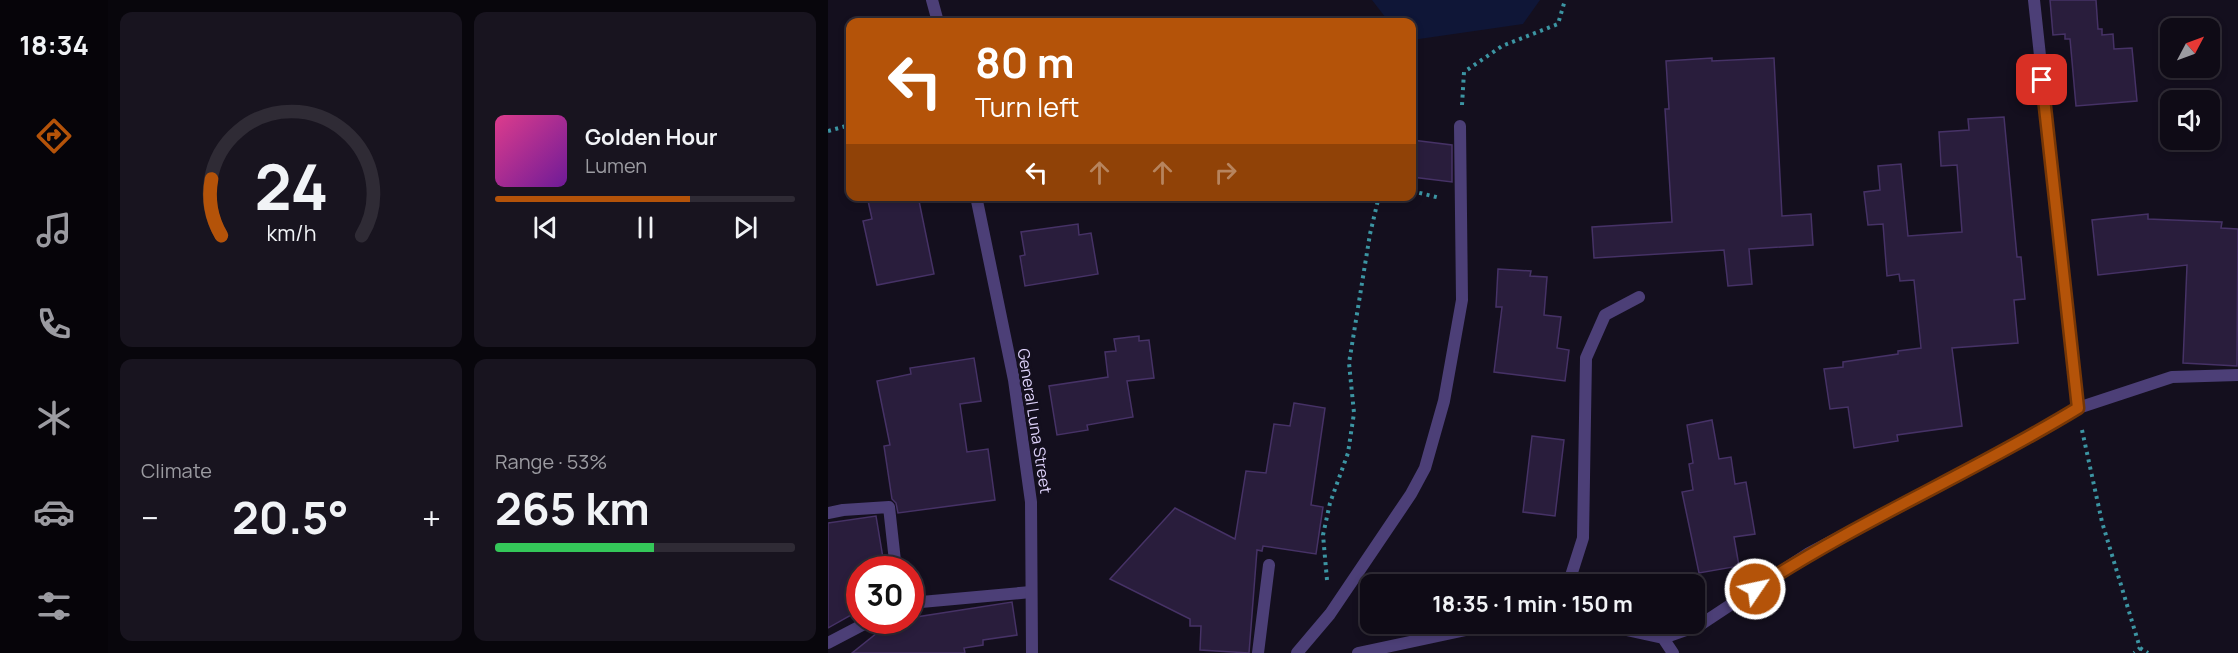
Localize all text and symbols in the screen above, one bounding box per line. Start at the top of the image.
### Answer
north arrow [2160,18,2220,78]
map controls [2160,18,2220,150]
text: 18:34 [19,26,89,63]
text: 80 m [975,33,1075,91]
icon: left [876,42,954,120]
pin [2016,54,2067,105]
icon: arrive [2025,63,2058,96]
text: Turn left [975,88,1079,125]
button: sound [2160,90,2220,150]
icon: directions [33,115,75,157]
text: Golden Hour [585,122,718,152]
text: 24 [254,144,328,230]
text: Lumen [585,152,647,179]
icon: left [1020,156,1053,189]
icon: ahead [1083,156,1116,189]
icon: ahead [1146,156,1179,189]
icon: right [1209,156,1242,189]
icon: music [33,209,75,251]
icon: previous [529,211,562,244]
icon: pause [629,211,662,244]
icon: next [729,211,762,244]
text: km/h [266,219,316,248]
icon: phone [33,303,75,345]
street label: General Luna Street [1013,347,1057,495]
icon: climate [33,397,75,439]
text: Range · 53% [495,448,607,475]
text: Climate [141,457,212,484]
text: 265 km [495,477,650,539]
text: 20.5° [232,486,349,548]
icon: car [33,491,75,533]
text: − [141,495,159,540]
text: + [422,495,441,540]
speed limit sign: 30 [846,556,924,634]
position arrow [1723,557,1787,621]
icon: filters [33,585,75,627]
text: 18:35 · 1 min · 150 m [1432,589,1633,619]

